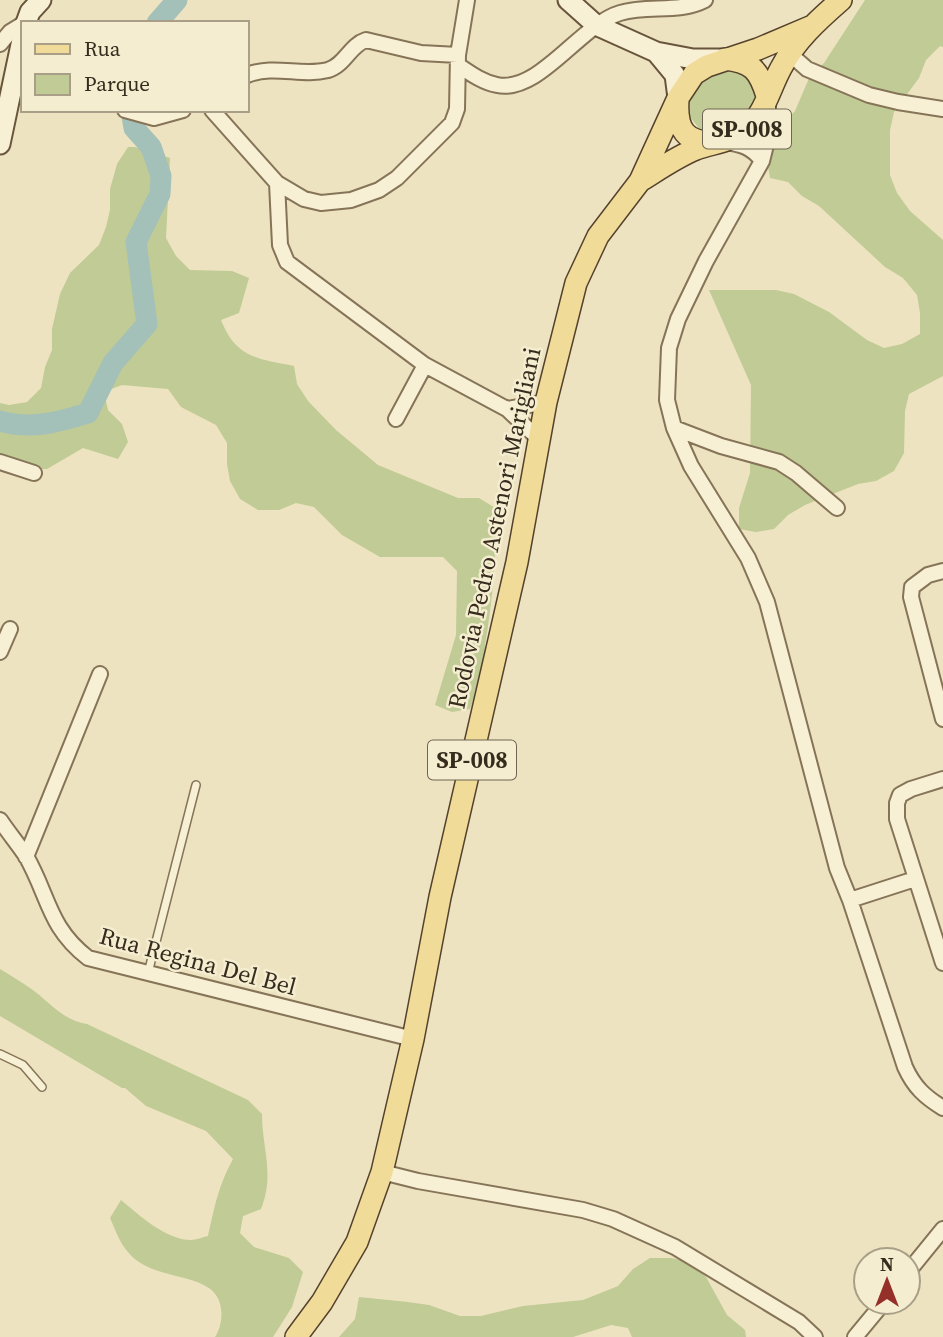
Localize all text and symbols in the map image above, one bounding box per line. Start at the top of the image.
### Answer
legend [21,21,248,112]
text: Rua [84,34,121,63]
text: Parque [84,69,150,98]
road number: SP-008 [703,110,791,148]
street label: Rodovia Pedro Astenori Marigliani [440,344,548,712]
road number: SP-008 [428,740,516,780]
street label: Rua Regina Del Bel [96,919,300,1003]
north arrow [852,1246,922,1316]
text: N [880,1251,894,1277]

